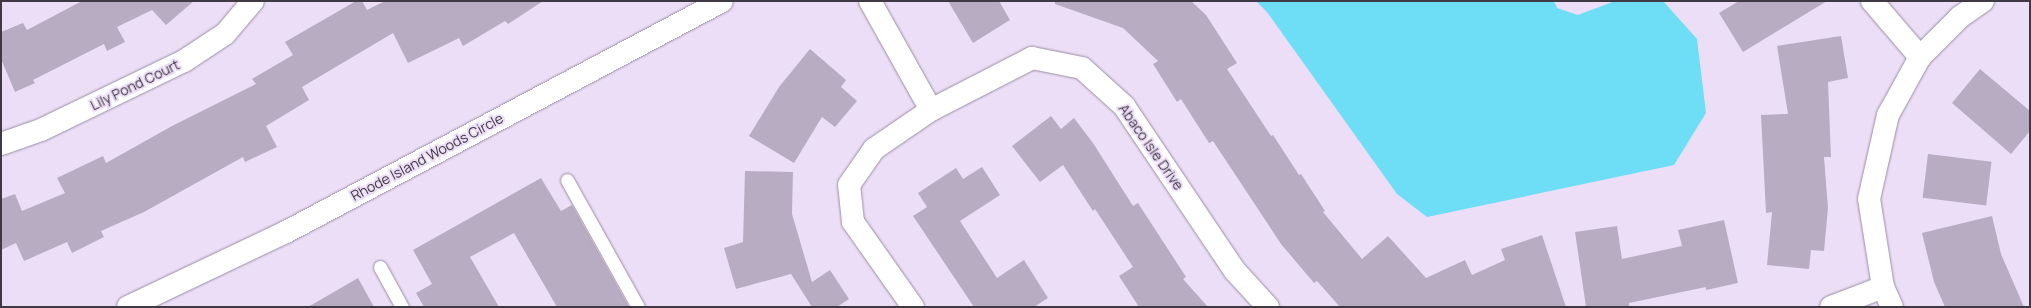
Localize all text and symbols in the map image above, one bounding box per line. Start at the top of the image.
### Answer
street label: Lily Pond Court [88,56,182,114]
street label: Abaco Isle Drive [1115,101,1187,193]
street label: Rhode Island Woods Circle [348,110,506,204]

